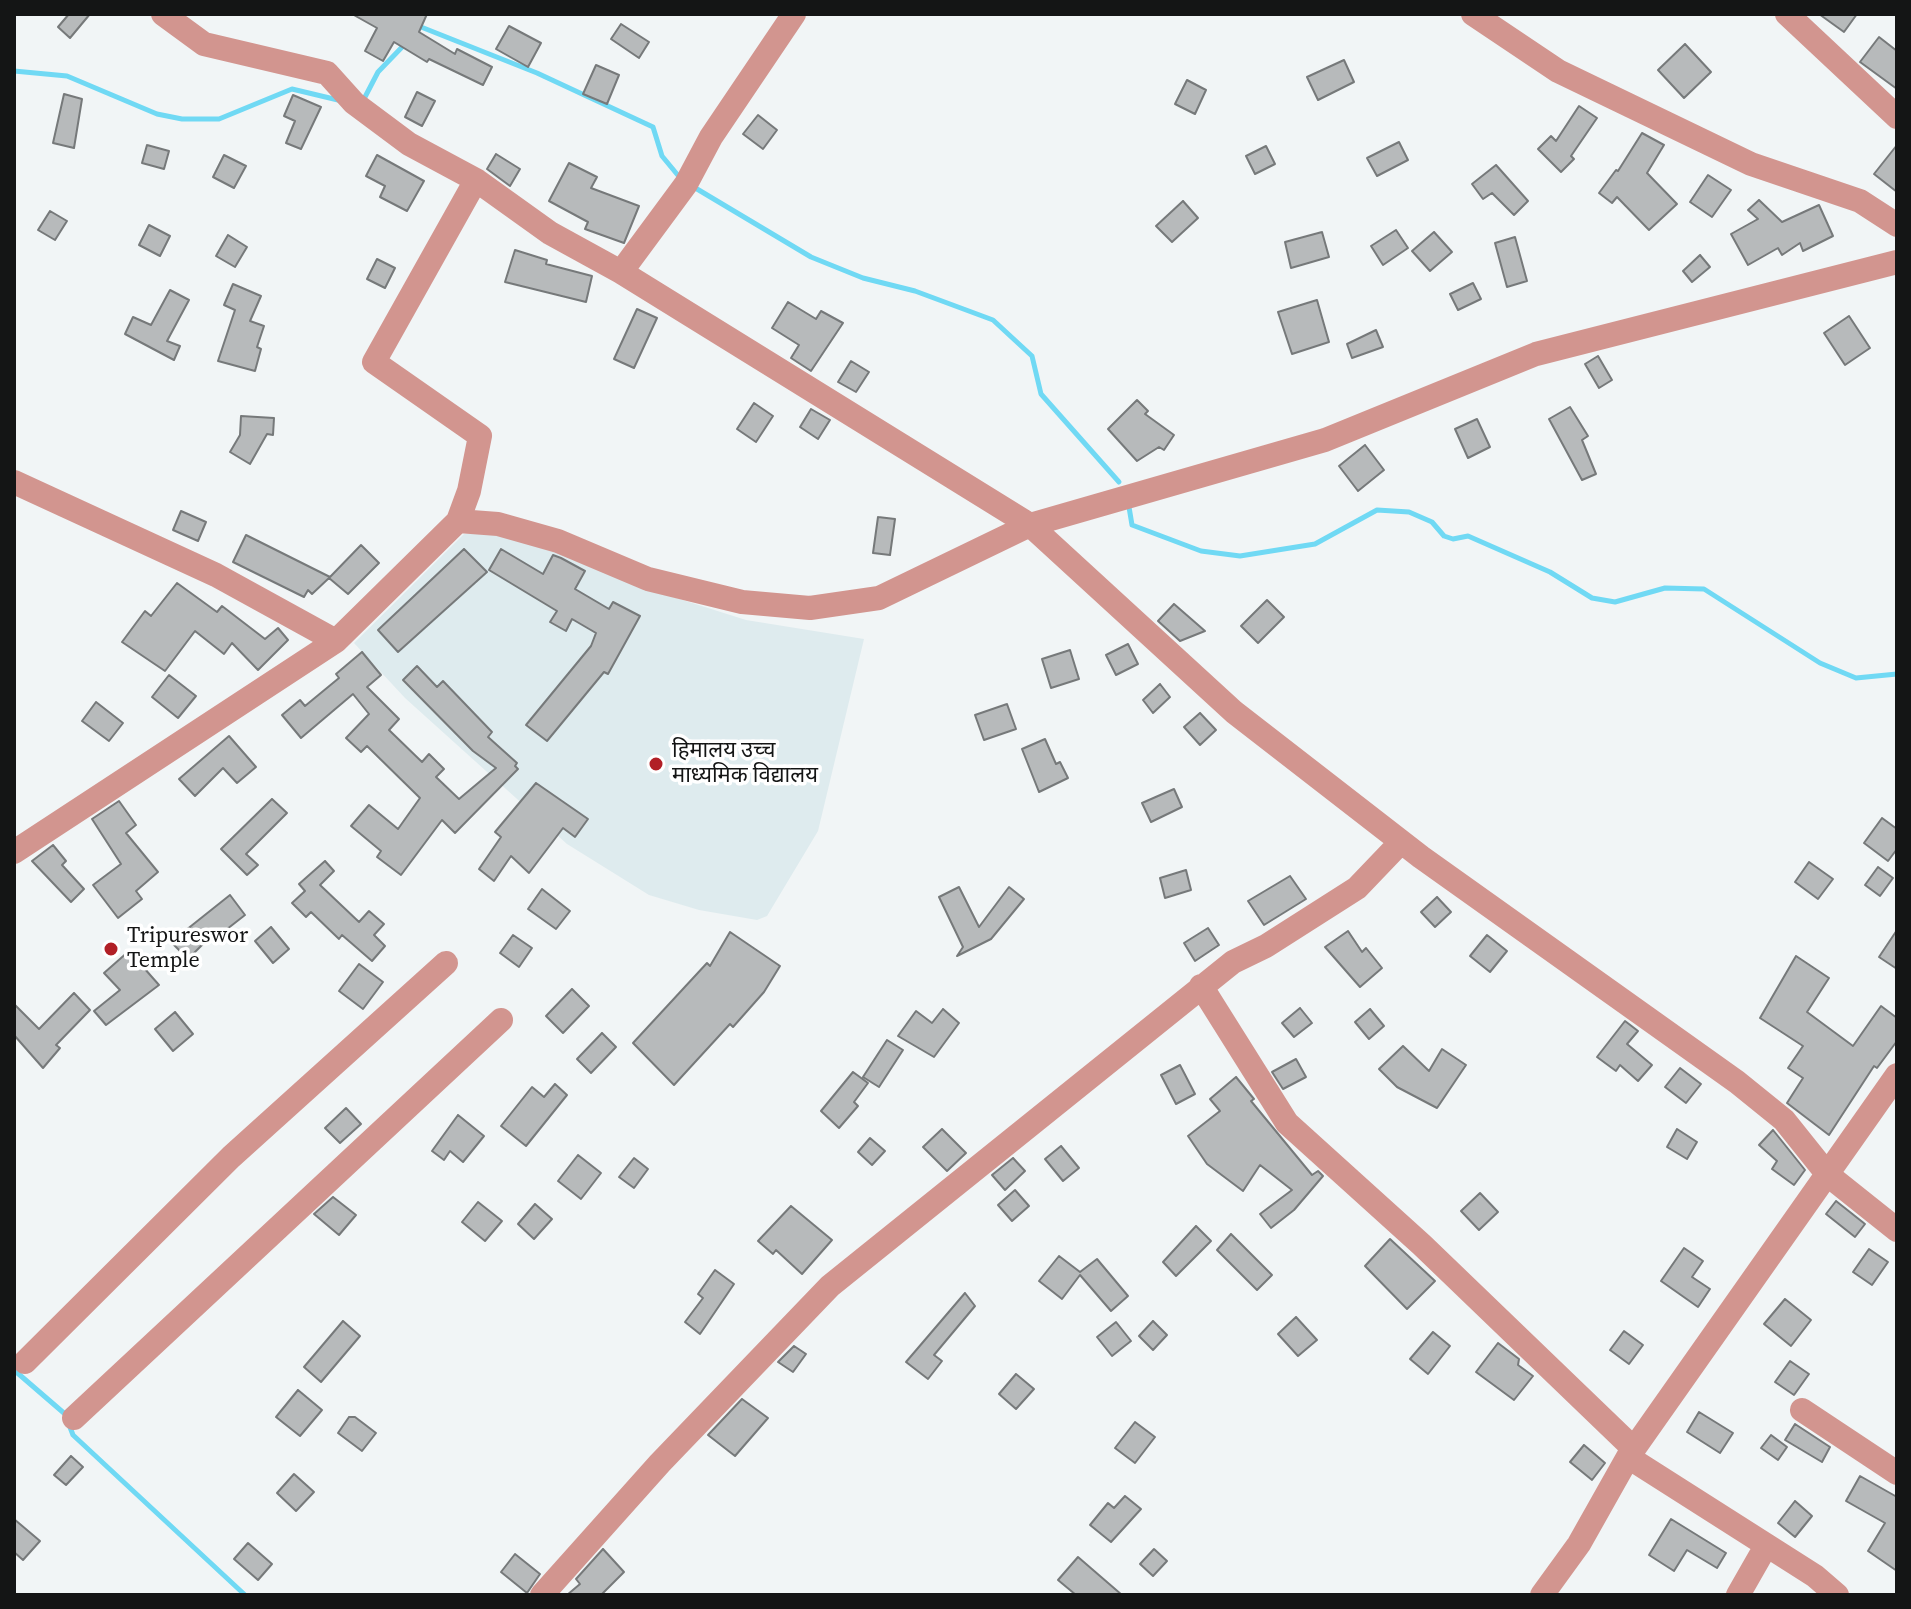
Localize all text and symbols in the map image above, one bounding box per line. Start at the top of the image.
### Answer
place label: हिमालय उच्च माध्यमिक विद्यालय [672,738,818,790]
marker: हिमालय उच्च माध्यमिक विद्यालय [647,755,665,773]
place label: Tripureswor Temple [127,923,248,974]
marker: Tripureswor Temple [102,940,120,958]

